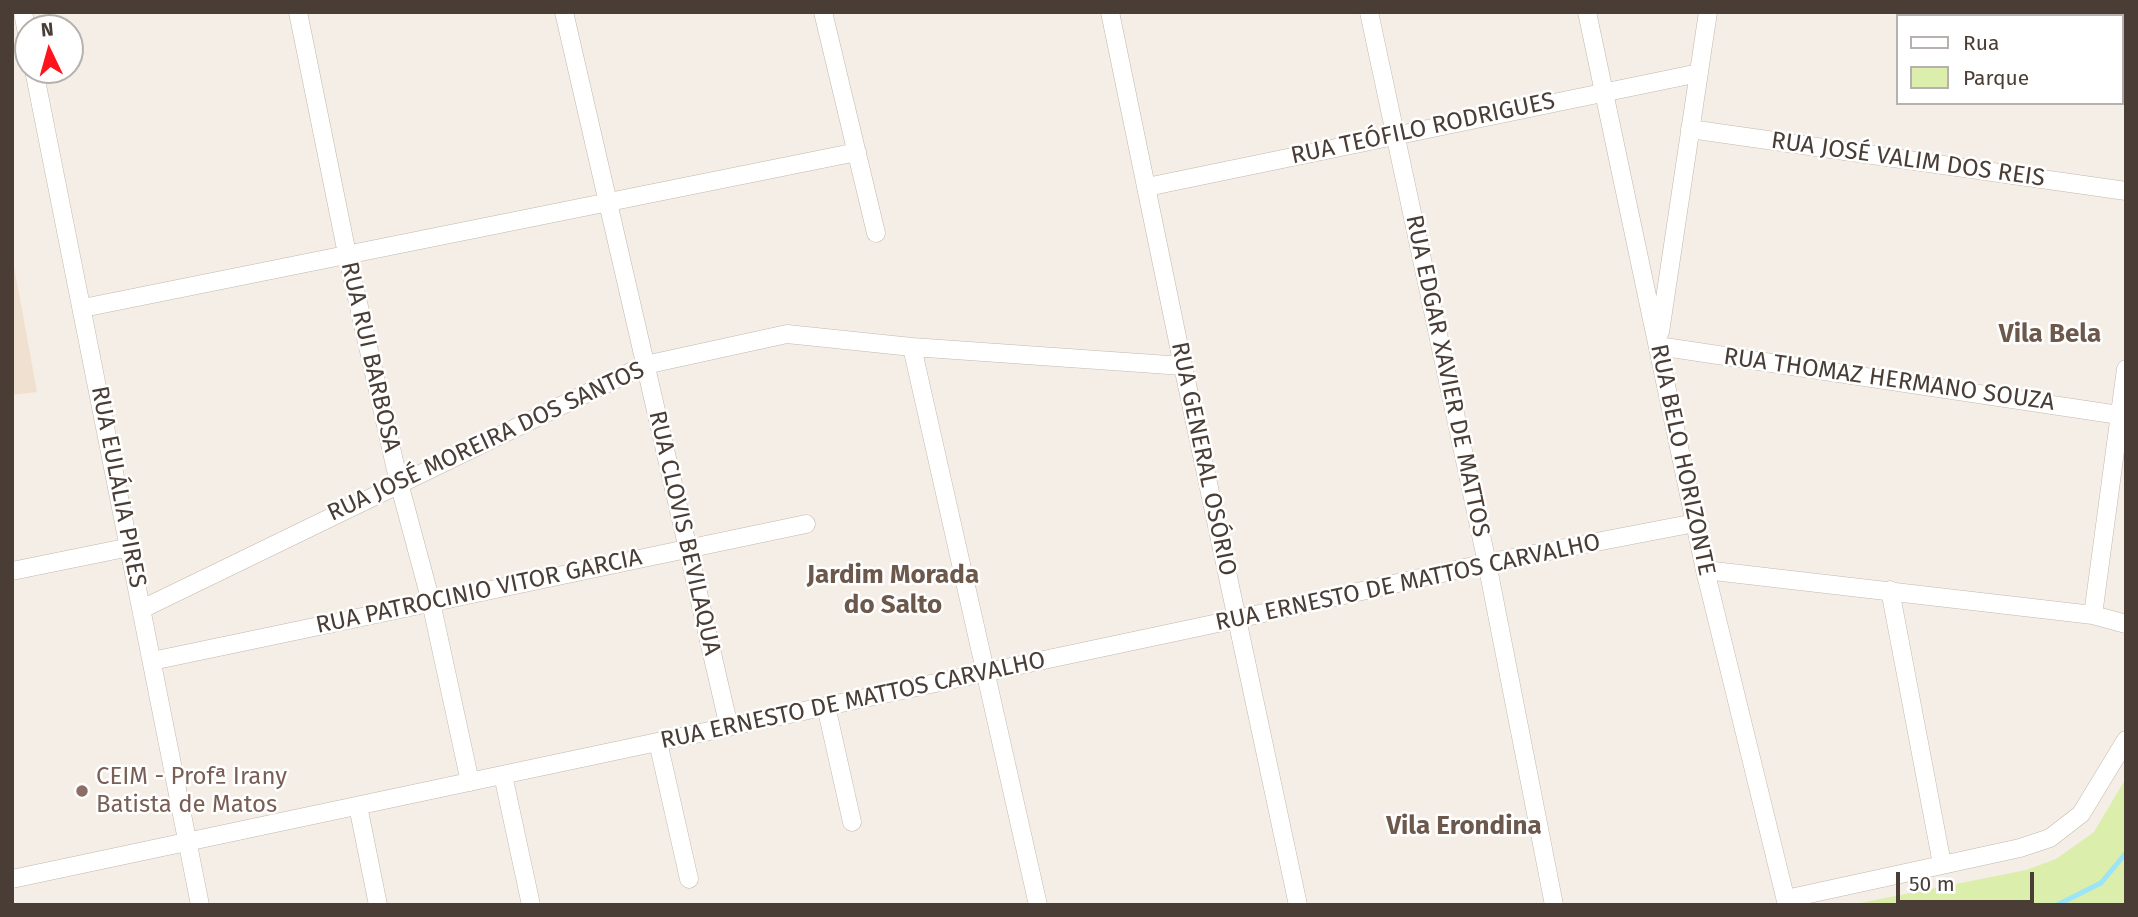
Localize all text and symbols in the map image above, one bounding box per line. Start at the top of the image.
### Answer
north arrow [14,14,84,84]
legend [1896,14,2124,105]
text: N [40,18,55,42]
text: Rua [1963,30,1999,56]
text: Parque [1963,65,2029,91]
street label: RUA TEÓFILO RODRIGUES [1288,87,1558,171]
street label: RUA JOSÉ VALIM DOS REIS [1769,127,2047,193]
street label: RUA EDGAR XAVIER DE MATTOS [1399,212,1495,540]
street label: RUA RUI BARBOSA [334,259,406,455]
district label: Vila Bela [1999,319,2101,351]
street label: RUA GENERAL OSÓRIO [1164,339,1242,579]
street label: RUA BELO HORIZONTE [1643,342,1721,578]
street label: RUA THOMAZ HERMANO SOUZA [1722,343,2056,417]
street label: RUA JOSÉ MOREIRA DOS SANTOS [323,356,649,528]
street label: RUA EULÁLIA PIRES [84,384,152,590]
street label: RUA CLOVIS BEVILAQUA [642,408,726,658]
street label: RUA ERNESTO DE MATTOS CARVALHO [1213,528,1603,638]
street label: RUA PATROCINIO VITOR GARCIA [313,543,645,641]
district label: Jardim Morada do Salto [807,560,979,622]
street label: RUA ERNESTO DE MATTOS CARVALHO [658,646,1048,756]
place label: CEIM - Profª Irany Batista de Matos [96,763,287,819]
marker: CEIM - Profª Irany Batista de Matos [74,783,90,799]
district label: Vila Erondina [1386,811,1542,843]
scale bar [1900,858,2038,902]
text: 50 m [1909,871,1955,897]

